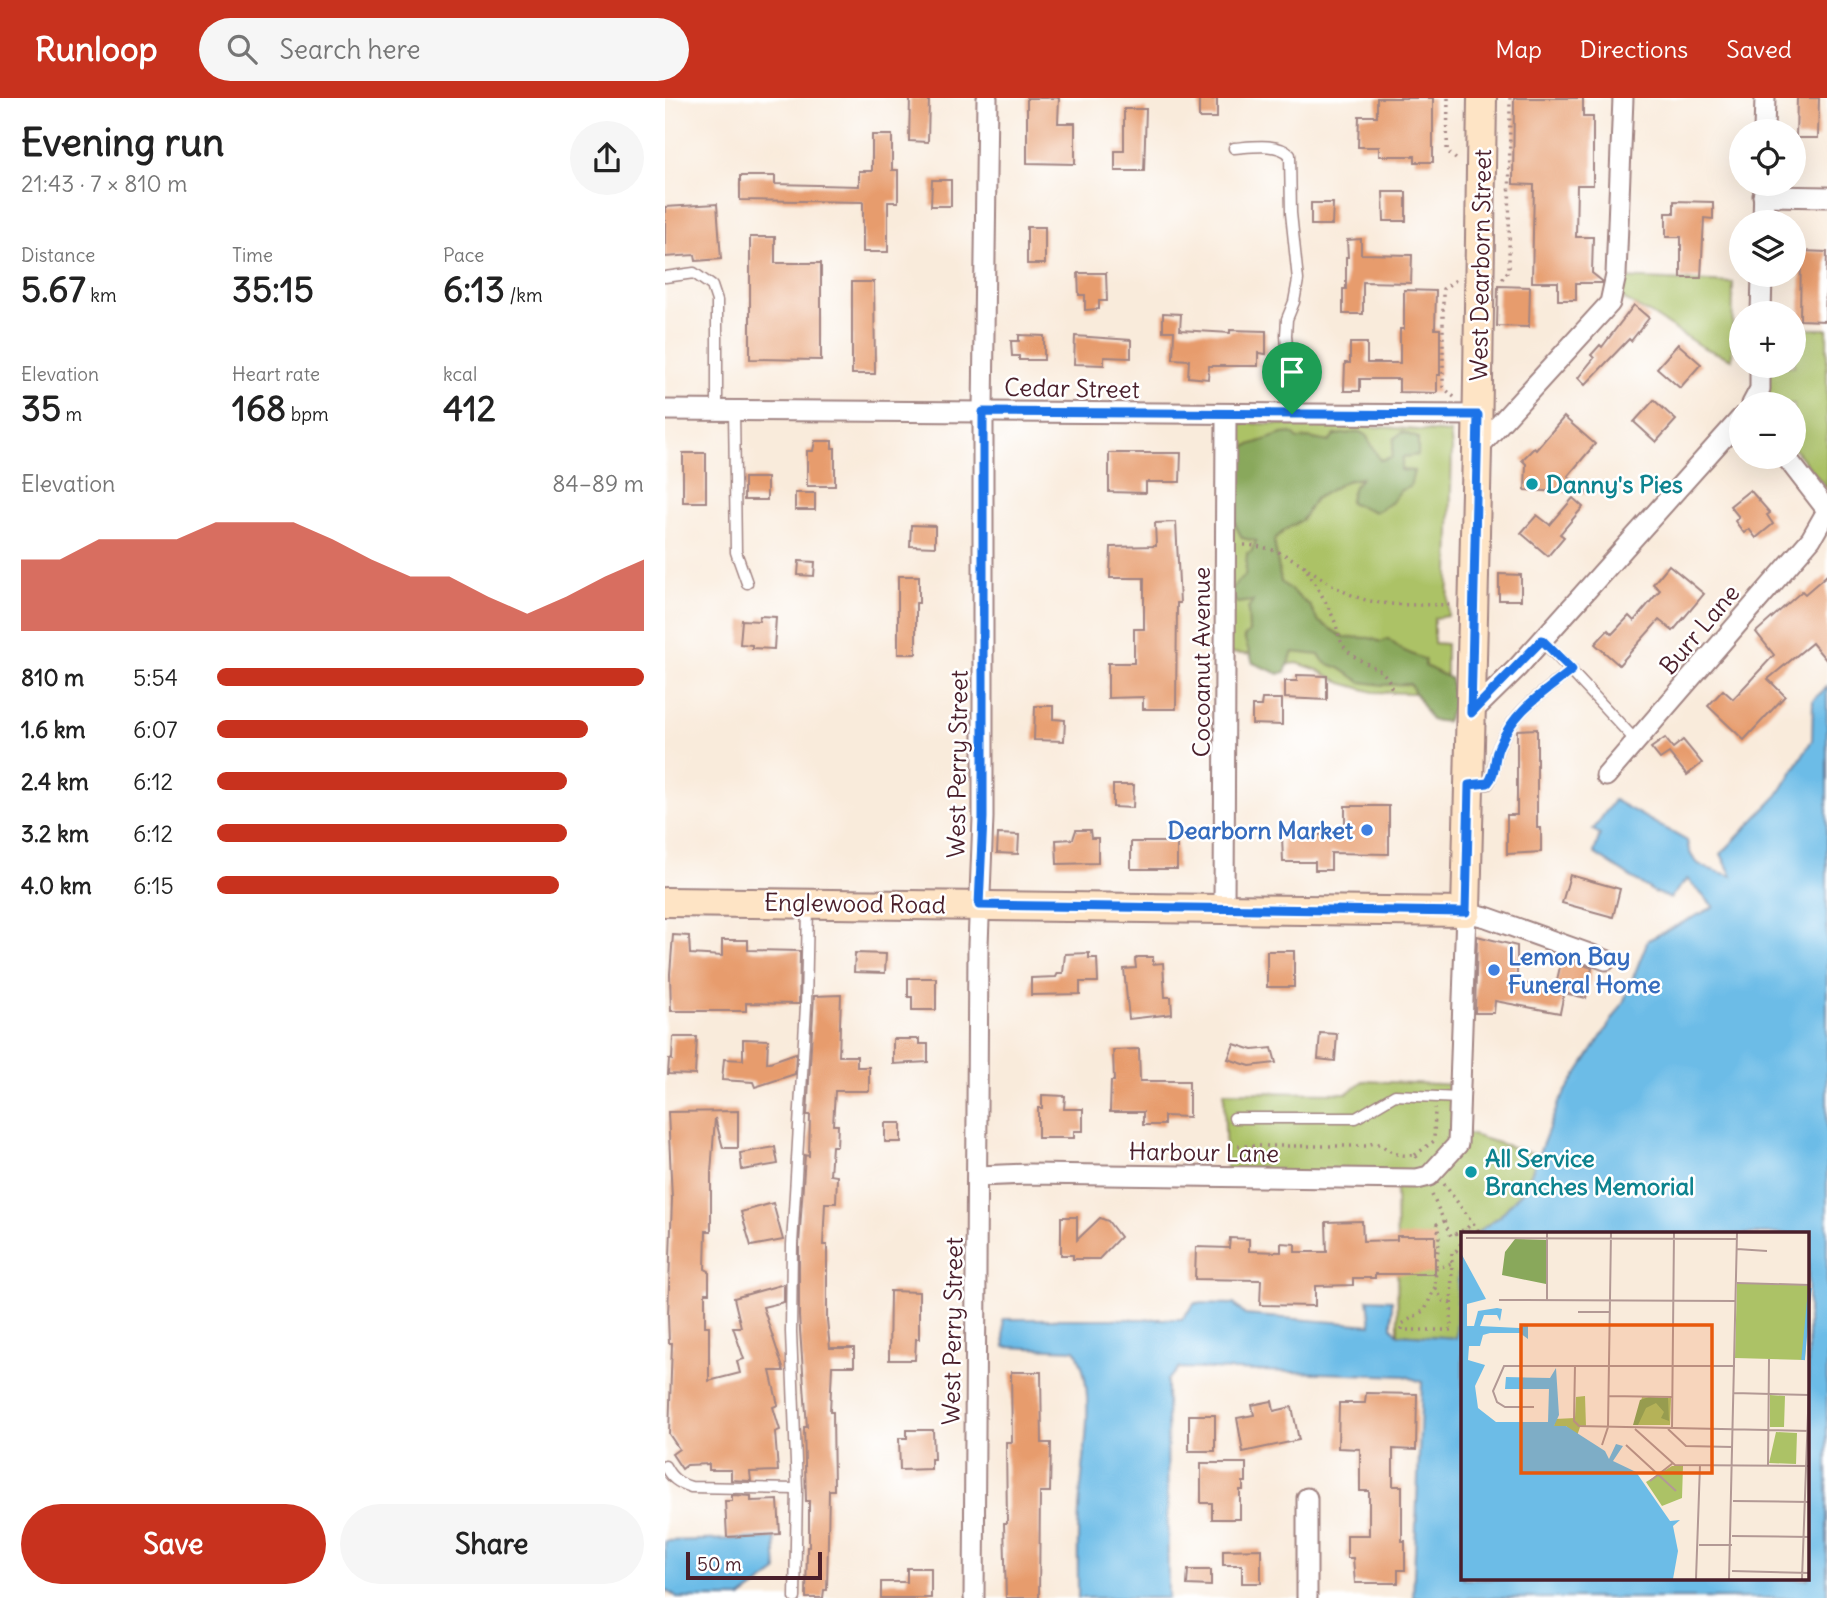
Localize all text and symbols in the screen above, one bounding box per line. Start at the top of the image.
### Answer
search box [199,18,689,81]
text: Runloop [35,28,157,70]
icon: search [223,30,261,68]
text: Search here [279,33,420,66]
text: Map [1495,34,1542,64]
text: Directions [1580,34,1688,64]
text: Saved [1726,34,1792,64]
text: Evening run [21,119,224,166]
map controls [1729,119,1806,469]
button: locate [1729,119,1806,196]
button: share [570,121,644,195]
street label: West Dearborn Street [1463,149,1497,381]
text: 21:43 · 7 × 810 m [21,169,187,198]
button: layers [1729,210,1806,287]
text: Distance [21,243,95,267]
text: Time [232,243,273,267]
text: Pace [443,243,484,267]
text: 5.67 [21,267,86,311]
text: 35:15 [232,267,314,311]
text: 6:13 [443,267,505,311]
text: km [86,283,117,307]
text: /km [505,283,543,307]
button: + [1729,301,1806,378]
pin [1262,342,1322,414]
icon: arrive [1273,353,1311,391]
text: Elevation [21,362,99,386]
text: Heart rate [232,362,320,386]
text: kcal [443,362,477,386]
street label: Cedar Street [1004,372,1140,404]
text: 35 [21,386,61,430]
text: 168 [232,386,286,430]
text: 412 [443,386,496,430]
button: − [1729,392,1806,469]
text: m [61,402,82,426]
text: bpm [286,402,329,426]
text: Elevation [21,469,115,498]
text: 84–89 m [552,469,644,498]
place label: Danny's Pies [1546,469,1683,499]
marker: Danny's Pies [1524,476,1540,492]
street label: Cocoanut Avenue [1186,567,1216,757]
street label: Burr Lane [1653,578,1745,680]
text: 810 m [21,663,84,692]
text: 5:54 [133,663,178,692]
street label: West Perry Street [940,670,974,858]
text: 1.6 km [21,715,86,744]
text: 6:07 [133,715,178,744]
text: 2.4 km [21,767,89,796]
text: 6:12 [133,767,173,796]
place label: Dearborn Market [1168,815,1354,845]
text: 3.2 km [21,819,89,848]
text: 6:12 [133,819,173,848]
marker: Dearborn Market [1359,822,1375,838]
text: 4.0 km [21,871,92,900]
text: 6:15 [133,871,174,900]
street label: Englewood Road [764,886,946,920]
place label: Lemon Bay Funeral Home [1508,941,1661,999]
marker: Lemon Bay Funeral Home [1486,962,1502,978]
street label: Harbour Lane [1129,1136,1279,1168]
place label: All Service Branches Memorial [1485,1143,1695,1201]
marker: All Service Branches Memorial [1463,1164,1479,1180]
inset map [1461,1232,1809,1580]
street label: West Perry Street [935,1237,969,1425]
button: Save [21,1504,326,1584]
button: Share [340,1504,644,1584]
scale bar [686,1549,823,1581]
text: 50 m [697,1552,742,1576]

